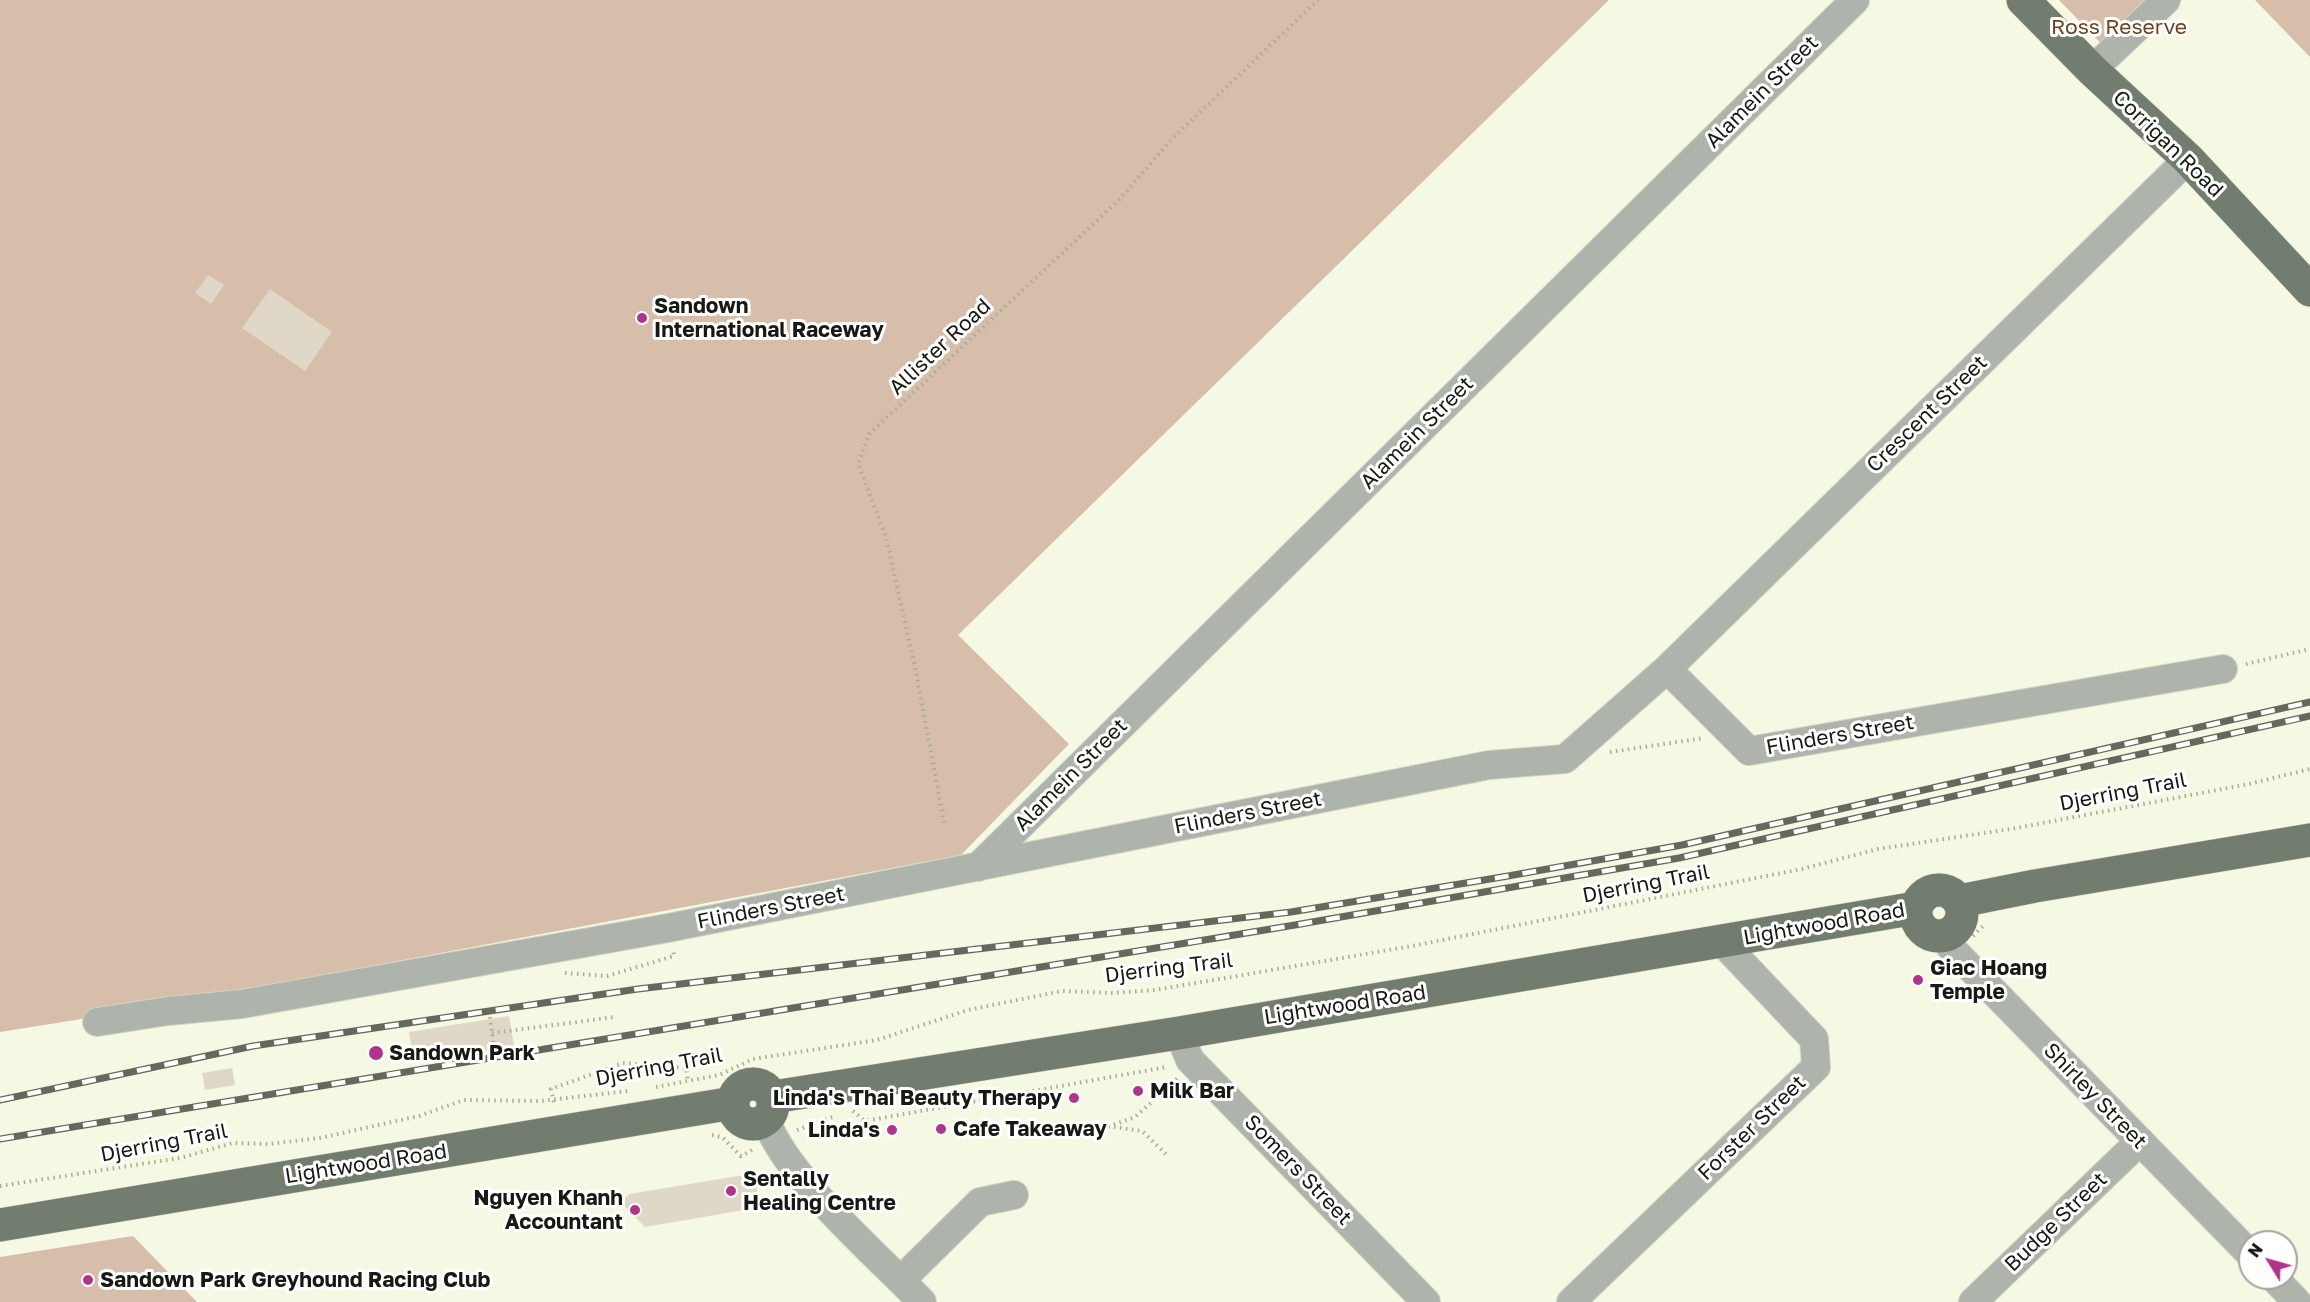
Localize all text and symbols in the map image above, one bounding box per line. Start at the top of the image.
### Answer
park label: Ross Reserve [2051,14,2187,40]
street label: Alamein Street [1700,30,1824,154]
street label: Corrigan Road [2108,85,2228,203]
place label: Sandown International Raceway [654,293,884,343]
street label: Allister Road [884,294,996,400]
marker: Sandown International Raceway [635,311,649,325]
street label: Crescent Street [1862,350,1992,478]
street label: Alamein Street [1355,371,1479,495]
street label: Flinders Street [1764,710,1916,760]
street label: Alamein Street [1009,713,1133,837]
street label: Djerring Trail [2057,767,2189,817]
street label: Flinders Street [1172,786,1324,840]
street label: Djerring Trail [1580,859,1712,909]
street label: Flinders Street [695,881,847,935]
street label: Lightwood Road [1741,897,1907,951]
street label: Djerring Trail [1103,948,1235,988]
place label: Giac Hoang Temple [1930,955,2047,1005]
marker: Giac Hoang Temple [1911,973,1925,987]
street label: Lightwood Road [1262,980,1428,1030]
street label: Shirley Street [2038,1038,2152,1154]
place label: Sandown Park [389,1040,535,1066]
street label: Djerring Trail [593,1042,725,1092]
marker: Sandown Park [367,1044,385,1062]
street label: Forster Street [1693,1070,1811,1186]
place label: Milk Bar [1150,1078,1234,1104]
marker: Milk Bar [1131,1084,1145,1098]
place label: Linda's Thai Beauty Therapy [773,1085,1062,1111]
marker: Linda's Thai Beauty Therapy [1067,1091,1081,1105]
street label: Somers Street [1239,1110,1357,1230]
place label: Cafe Takeaway [953,1116,1107,1142]
place label: Linda's [808,1117,880,1143]
street label: Djerring Trail [98,1118,230,1168]
marker: Cafe Takeaway [934,1122,948,1136]
marker: Linda's [885,1123,899,1137]
street label: Lightwood Road [283,1139,449,1189]
place label: Sentally Healing Centre [743,1166,896,1216]
street label: Budge Street [2000,1167,2112,1277]
marker: Sentally Healing Centre [724,1184,738,1198]
place label: Nguyen Khanh Accountant [474,1185,623,1235]
marker: Nguyen Khanh Accountant [628,1203,642,1217]
north arrow [2238,1230,2298,1290]
text: N [2244,1239,2267,1261]
place label: Sandown Park Greyhound Racing Club [100,1267,490,1293]
marker: Sandown Park Greyhound Racing Club [81,1273,95,1287]

